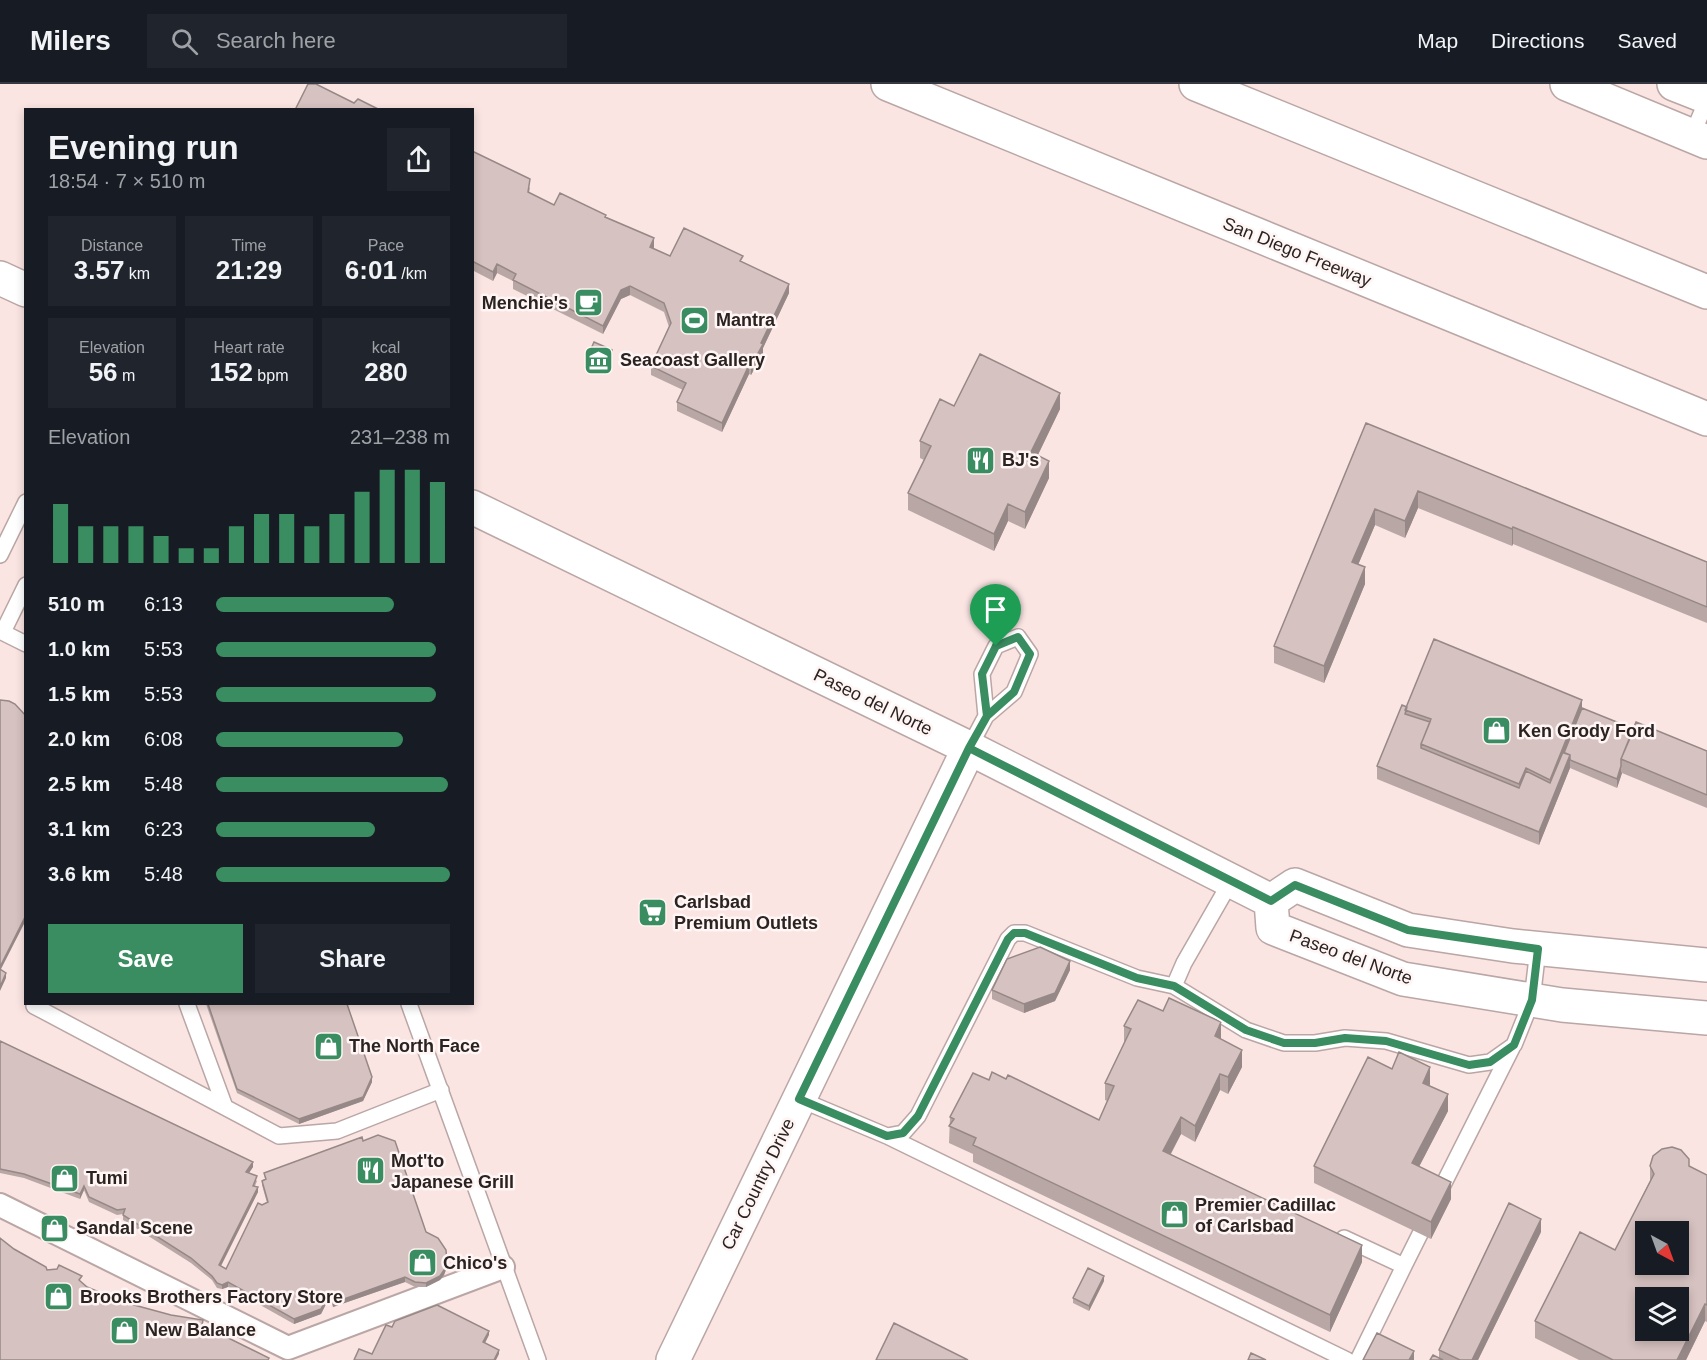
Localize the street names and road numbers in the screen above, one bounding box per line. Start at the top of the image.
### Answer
street label: San Diego Freeway [1220,213,1374,291]
street label: Paseo del Norte [811,665,935,739]
street label: Paseo del Norte [1287,926,1415,988]
street label: Car Country Drive [717,1115,799,1253]

